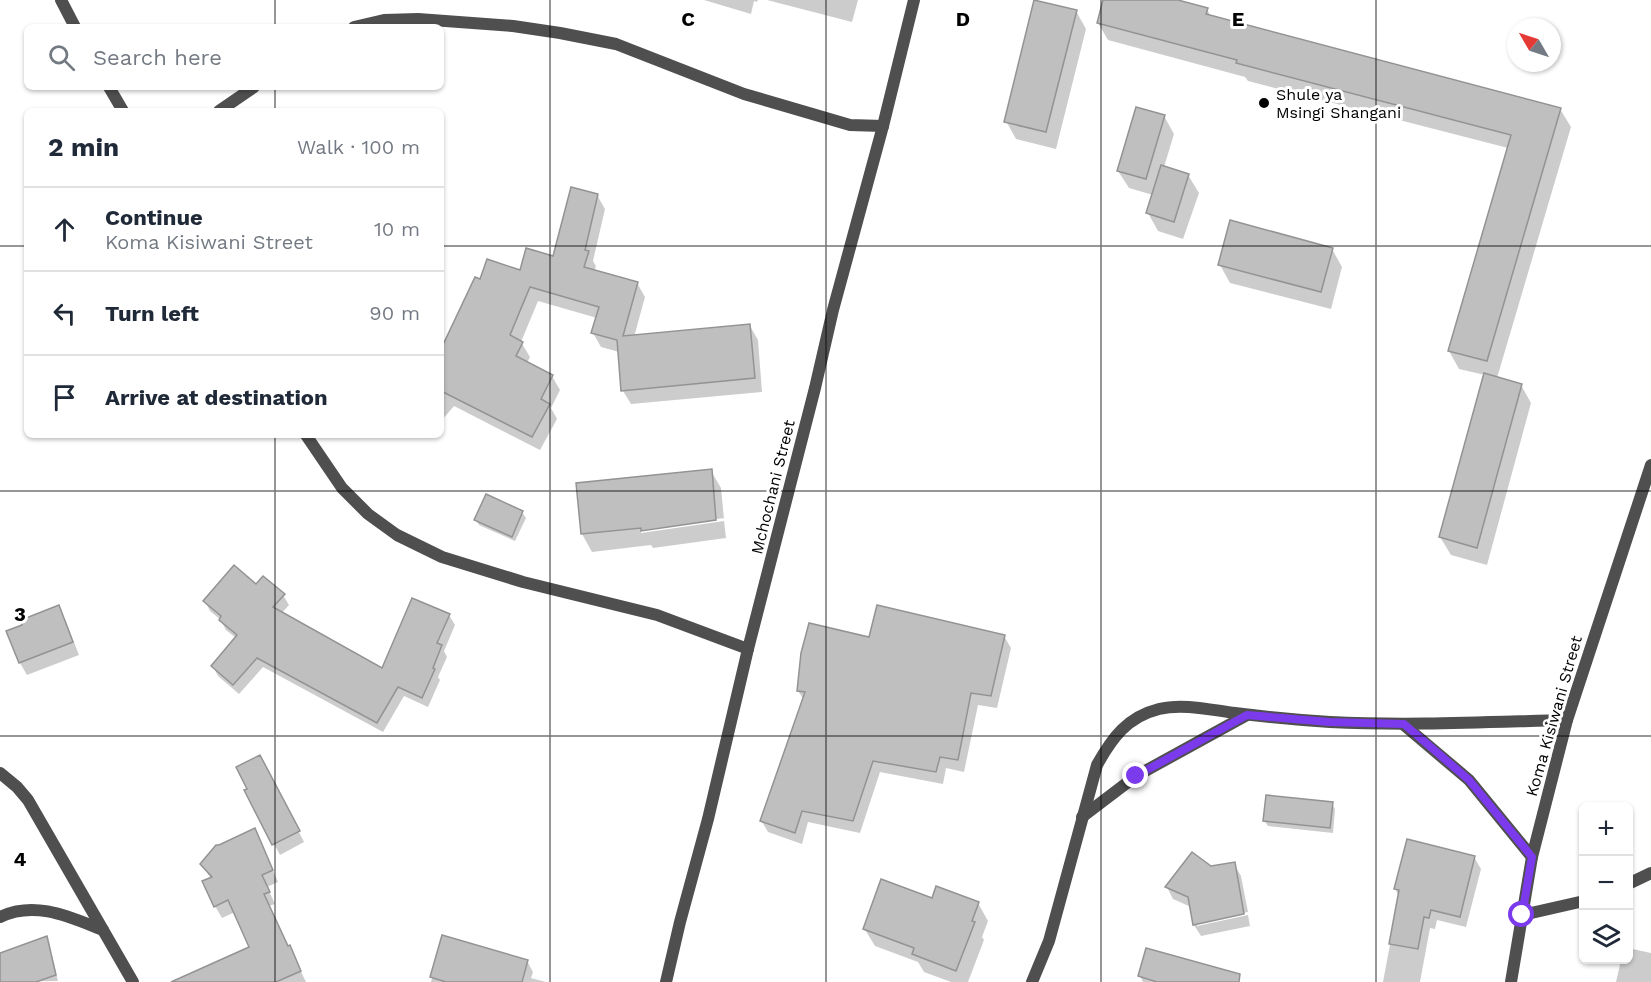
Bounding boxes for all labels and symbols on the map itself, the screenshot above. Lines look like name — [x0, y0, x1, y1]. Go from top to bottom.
text: C — [681, 7, 695, 31]
text: D — [956, 7, 970, 31]
text: E — [1232, 7, 1244, 31]
north arrow — [1507, 18, 1561, 72]
place label: Shule ya Msingi Shangani — [1276, 85, 1401, 122]
marker: Shule ya Msingi Shangani — [1257, 96, 1271, 110]
street label: Mchochani Street — [747, 418, 799, 556]
text: 3 — [14, 602, 26, 626]
street label: Koma Kisiwani Street — [1522, 633, 1586, 799]
route end — [1122, 762, 1148, 788]
text: 4 — [14, 847, 27, 871]
route start — [1508, 901, 1534, 927]

